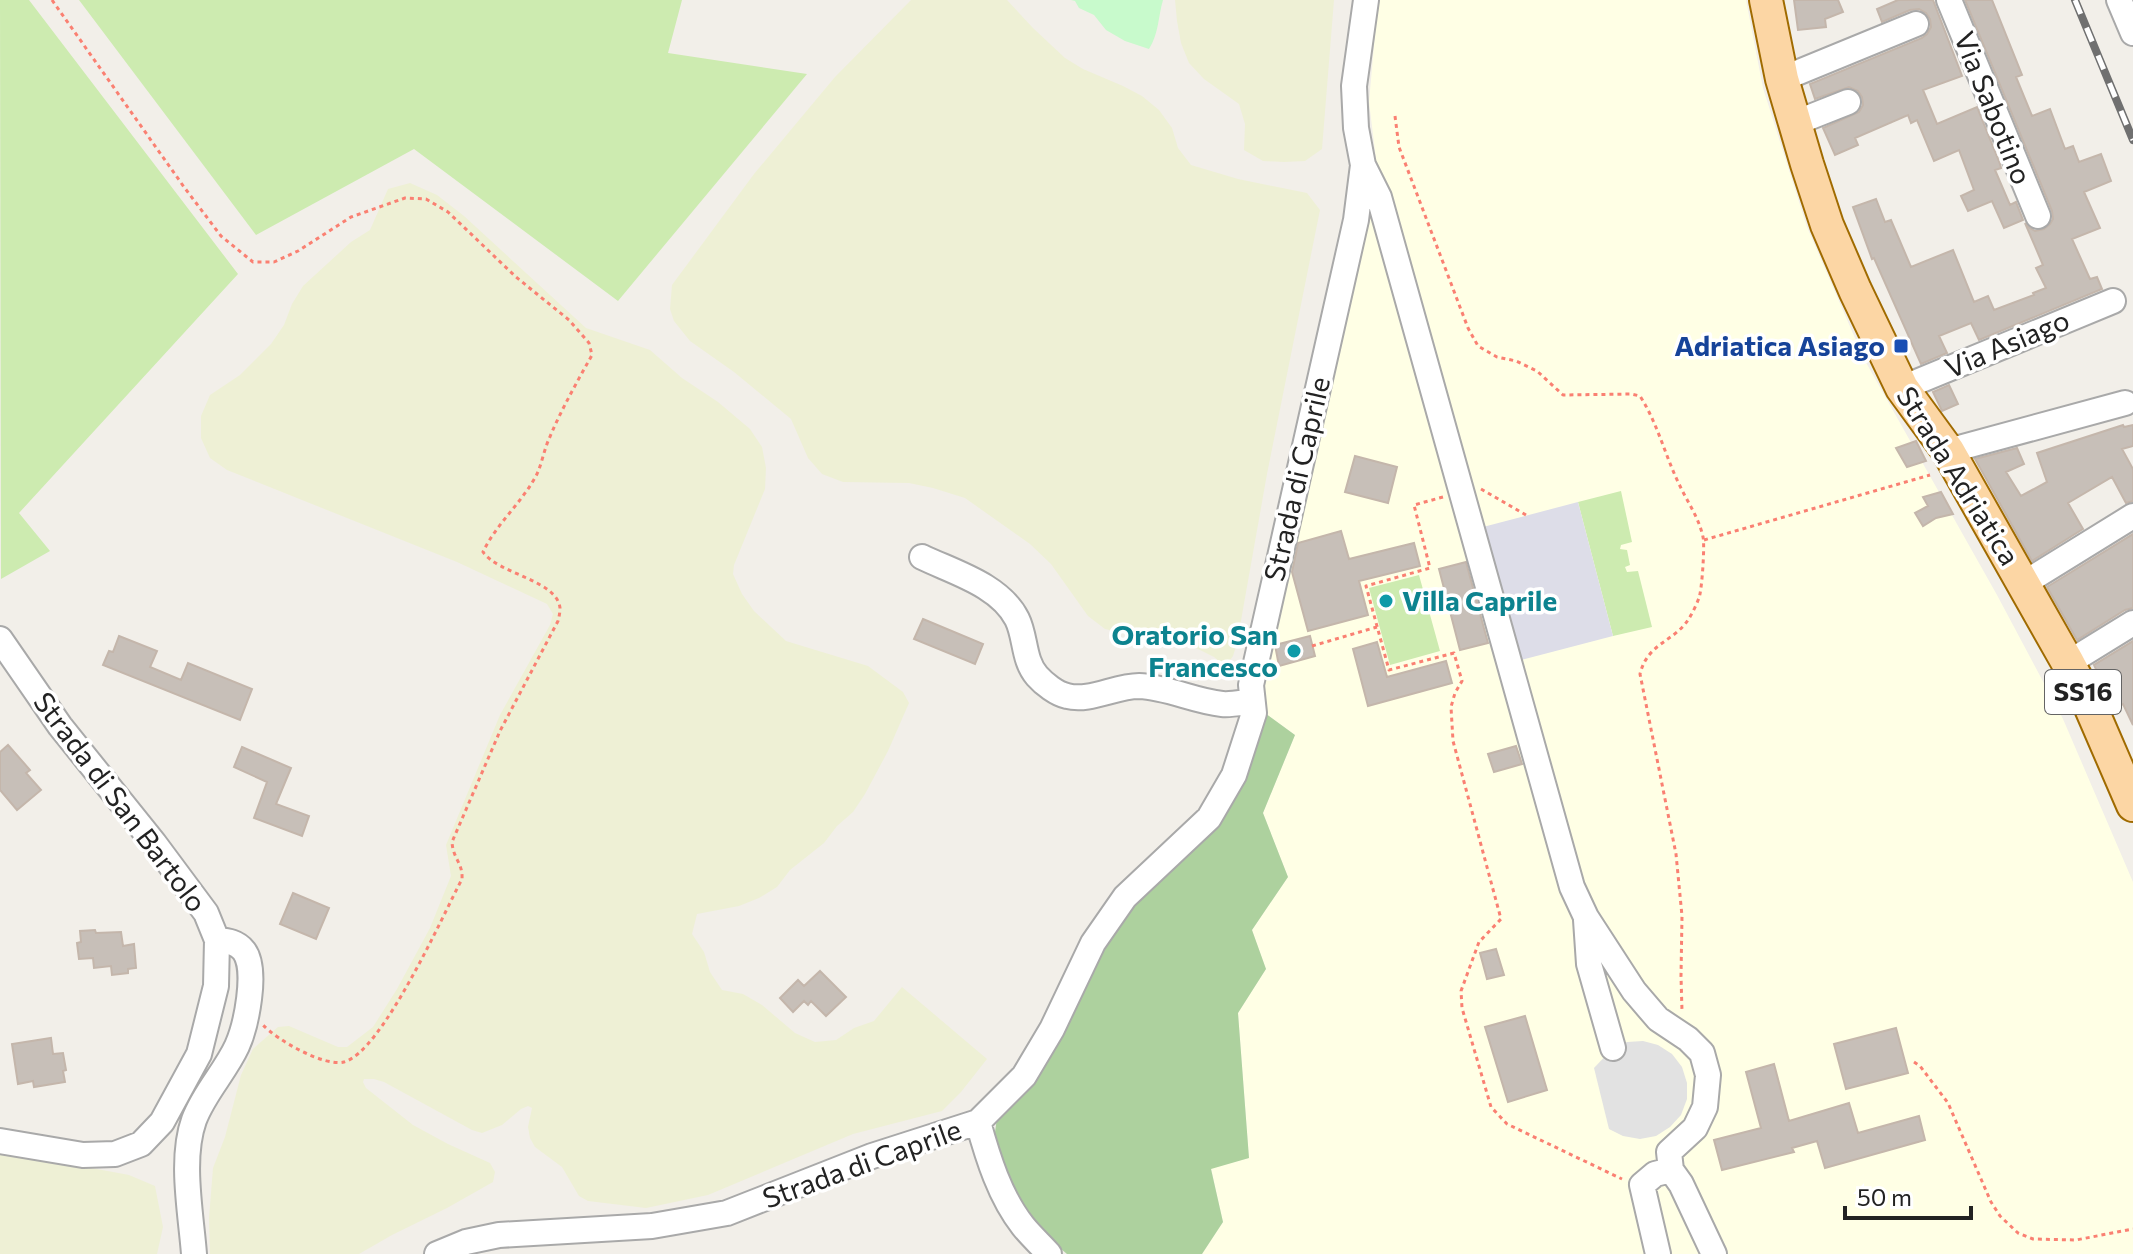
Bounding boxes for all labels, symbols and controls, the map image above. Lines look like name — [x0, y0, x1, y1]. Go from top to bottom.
street label: Via Sabotino — [1948, 26, 2040, 189]
street label: Via Asiago — [1939, 302, 2074, 385]
place label: Adriatica Asiago — [1674, 328, 1885, 362]
marker: Adriatica Asiago — [1892, 337, 1910, 355]
street label: Strada di Caprile — [1256, 373, 1336, 584]
street label: Strada Adriatica — [1890, 380, 2027, 571]
place label: Villa Caprile — [1402, 583, 1557, 617]
marker: Villa Caprile — [1377, 592, 1395, 610]
place label: Oratorio San Francesco — [1112, 617, 1278, 683]
marker: Oratorio San Francesco — [1285, 642, 1303, 660]
road number: SS16 — [2045, 670, 2121, 714]
street label: Strada di San Bartolo — [27, 685, 215, 918]
street label: Strada di Caprile — [758, 1111, 966, 1215]
scale bar — [1845, 1170, 1971, 1220]
text: 50 m — [1857, 1182, 1912, 1211]

